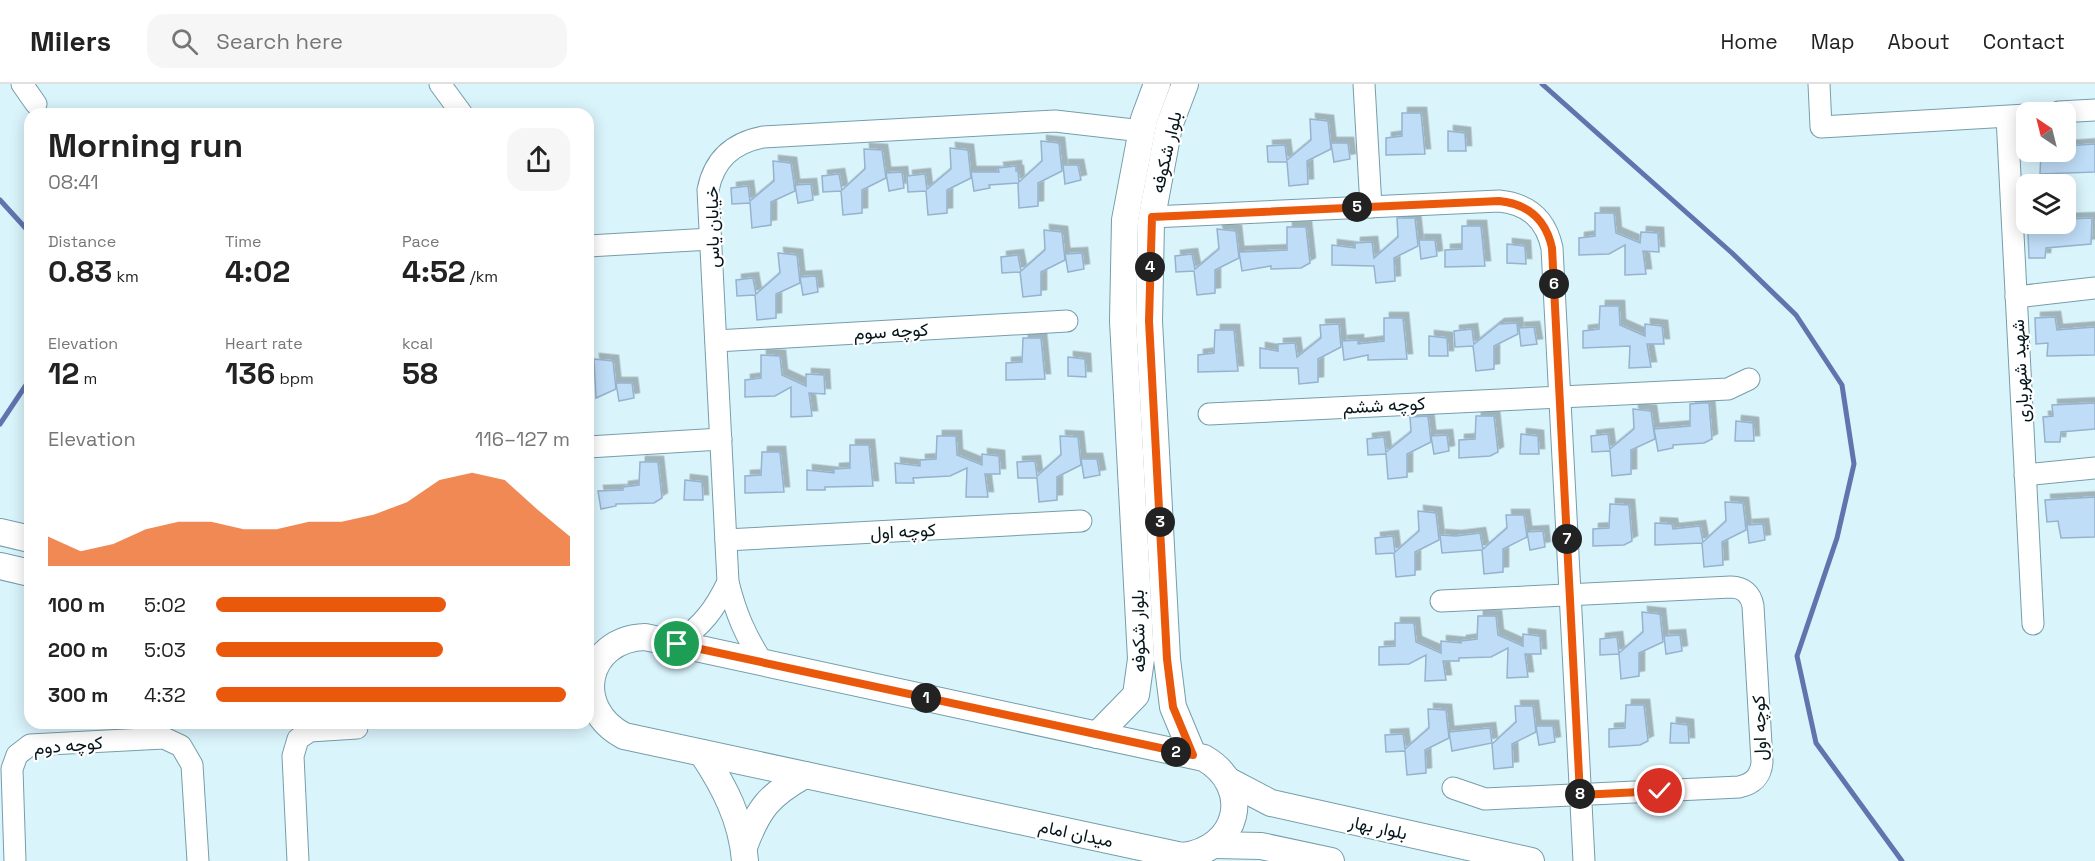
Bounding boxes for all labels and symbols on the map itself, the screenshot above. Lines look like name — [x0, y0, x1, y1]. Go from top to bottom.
north arrow — [2016, 102, 2076, 162]
street label: بلوار شکوفه — [1145, 109, 1187, 195]
street label: خیابان یاس — [700, 186, 724, 268]
pin: 5 — [1342, 192, 1372, 222]
pin: 4 — [1135, 252, 1165, 282]
pin: 6 — [1539, 269, 1569, 299]
street label: کوچه سوم — [853, 318, 929, 345]
street label: شهید شهریاری — [2006, 319, 2034, 423]
street label: کوچه ششم — [1342, 391, 1426, 420]
pin: 3 — [1145, 507, 1175, 537]
street label: کوچه اول — [870, 518, 936, 545]
pin: 7 — [1552, 524, 1582, 554]
street label: بلوار شکوفه — [1126, 589, 1150, 673]
pin — [651, 618, 702, 669]
pin: 1 — [911, 683, 941, 713]
street label: کوچه اول — [1746, 695, 1773, 761]
street label: کوچه دوم — [32, 731, 104, 760]
pin: 2 — [1161, 737, 1191, 767]
pin — [1634, 765, 1685, 816]
pin: 8 — [1565, 779, 1595, 809]
street label: بلوار بهار — [1346, 809, 1409, 844]
street label: میدان امام — [1036, 814, 1115, 853]

